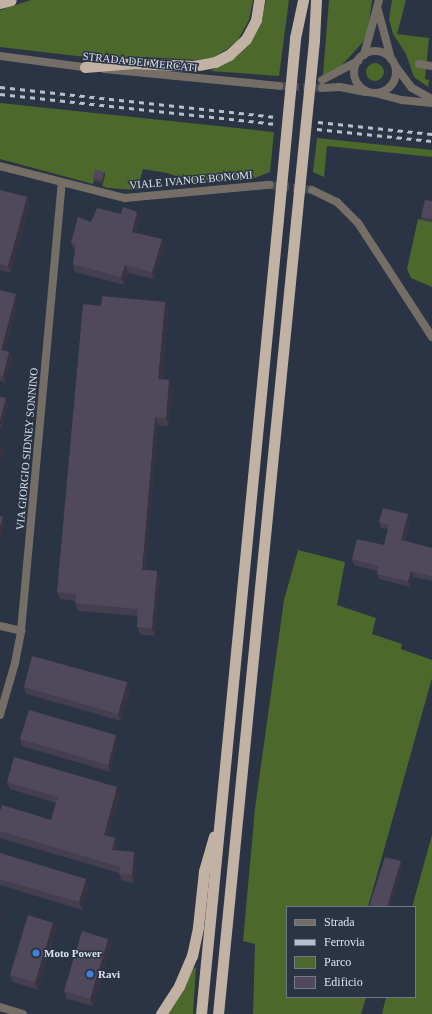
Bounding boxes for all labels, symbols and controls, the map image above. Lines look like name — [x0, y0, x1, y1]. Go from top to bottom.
street label: STRADA DEI MERCATI — [82, 49, 198, 75]
street label: VIALE IVANOE BONOMI — [129, 168, 253, 192]
street label: VIA GIORGIO SIDNEY SONNINO — [13, 367, 41, 531]
legend — [286, 906, 416, 998]
text: Strada — [324, 915, 355, 929]
text: Ferrovia — [324, 935, 365, 949]
place label: Moto Power — [44, 946, 102, 960]
marker: Moto Power — [31, 948, 41, 958]
text: Parco — [324, 955, 351, 969]
place label: Ravi — [98, 967, 120, 981]
marker: Ravi — [85, 969, 95, 979]
text: Edificio — [324, 975, 363, 989]

